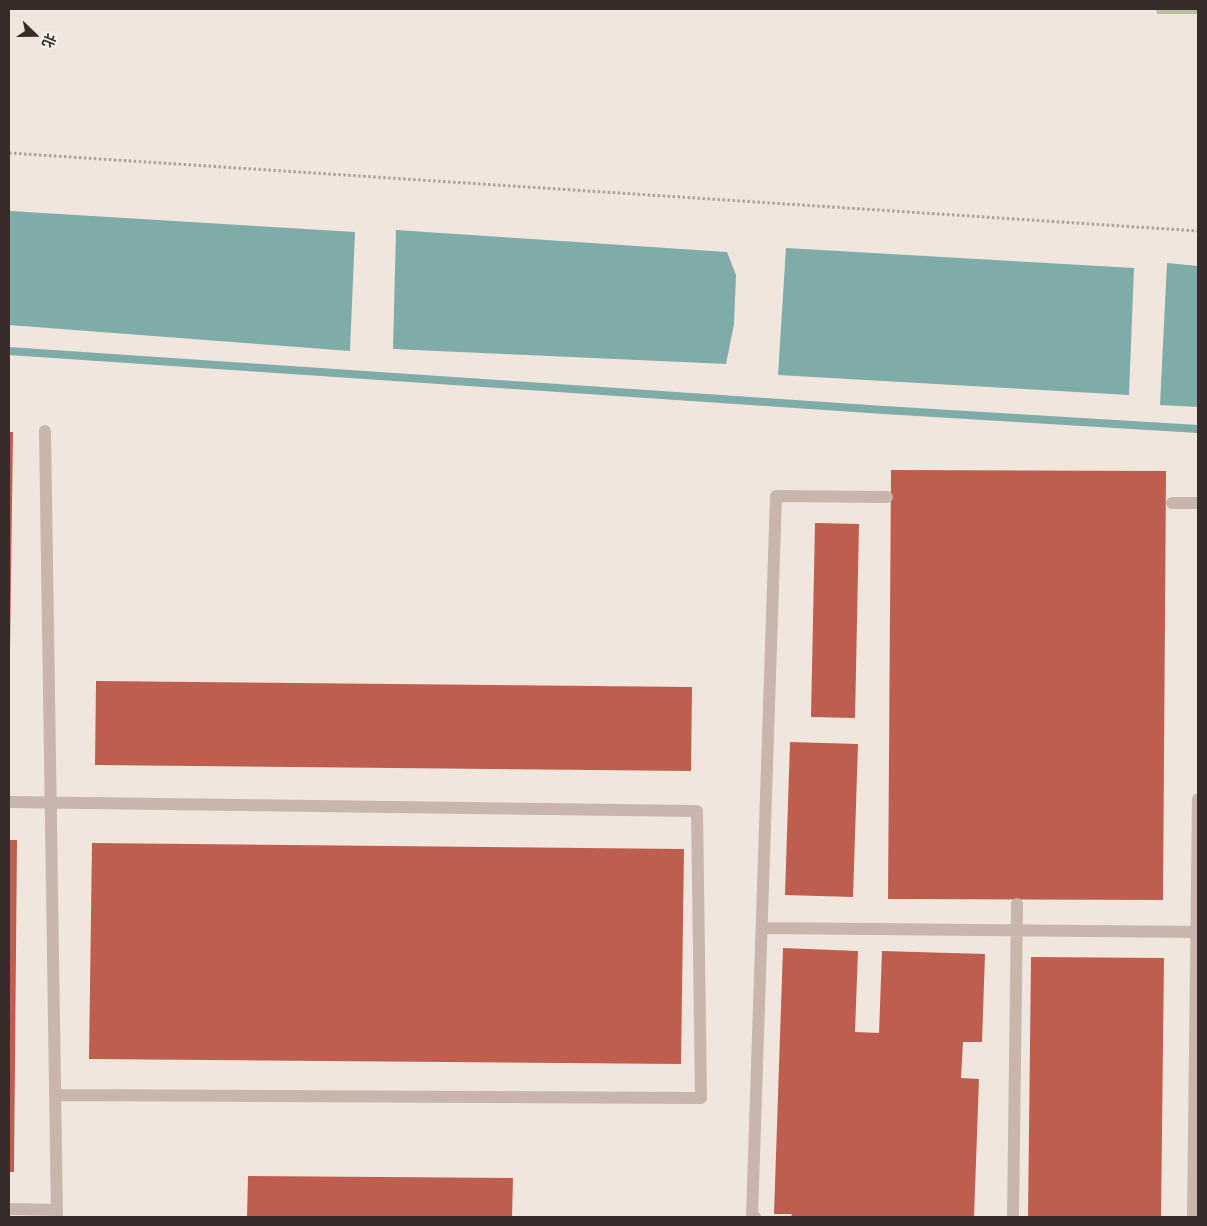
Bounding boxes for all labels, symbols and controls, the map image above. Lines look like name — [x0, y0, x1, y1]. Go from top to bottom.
north arrow — [10, 10, 60, 60]
text: 北 — [39, 31, 60, 50]

